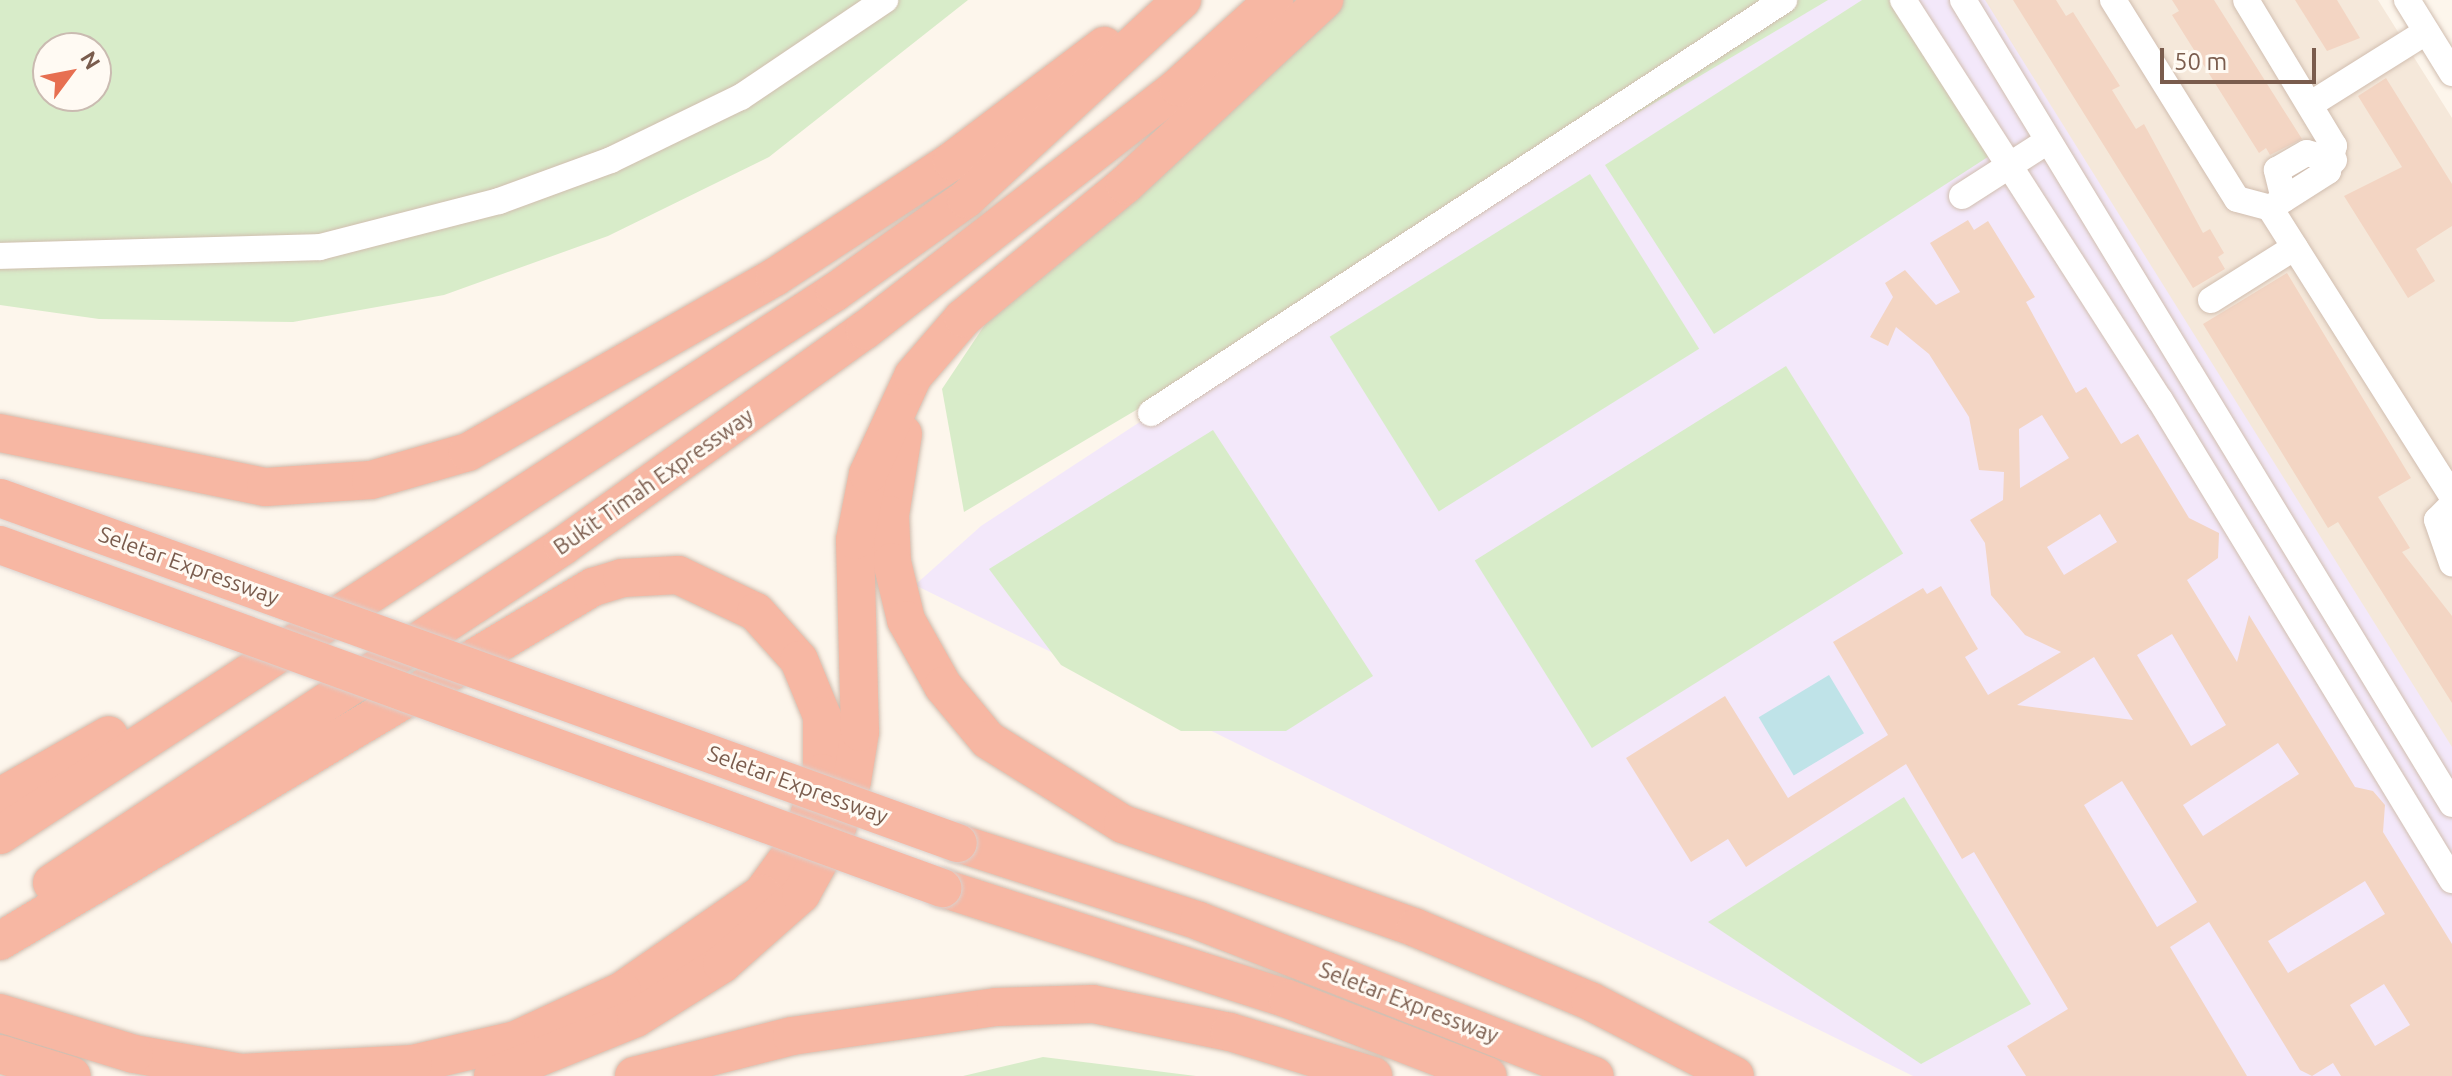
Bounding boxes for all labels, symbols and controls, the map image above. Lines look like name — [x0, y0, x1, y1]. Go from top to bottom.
north arrow — [32, 32, 112, 112]
scale bar — [2164, 32, 2320, 82]
text: N — [76, 46, 106, 74]
text: 50 m — [2174, 48, 2227, 75]
street label: Bukit Timah Expressway — [548, 402, 758, 560]
street label: Seletar Expressway — [95, 520, 283, 610]
street label: Seletar Expressway — [704, 739, 892, 829]
street label: Seletar Expressway — [1316, 956, 1502, 1048]

